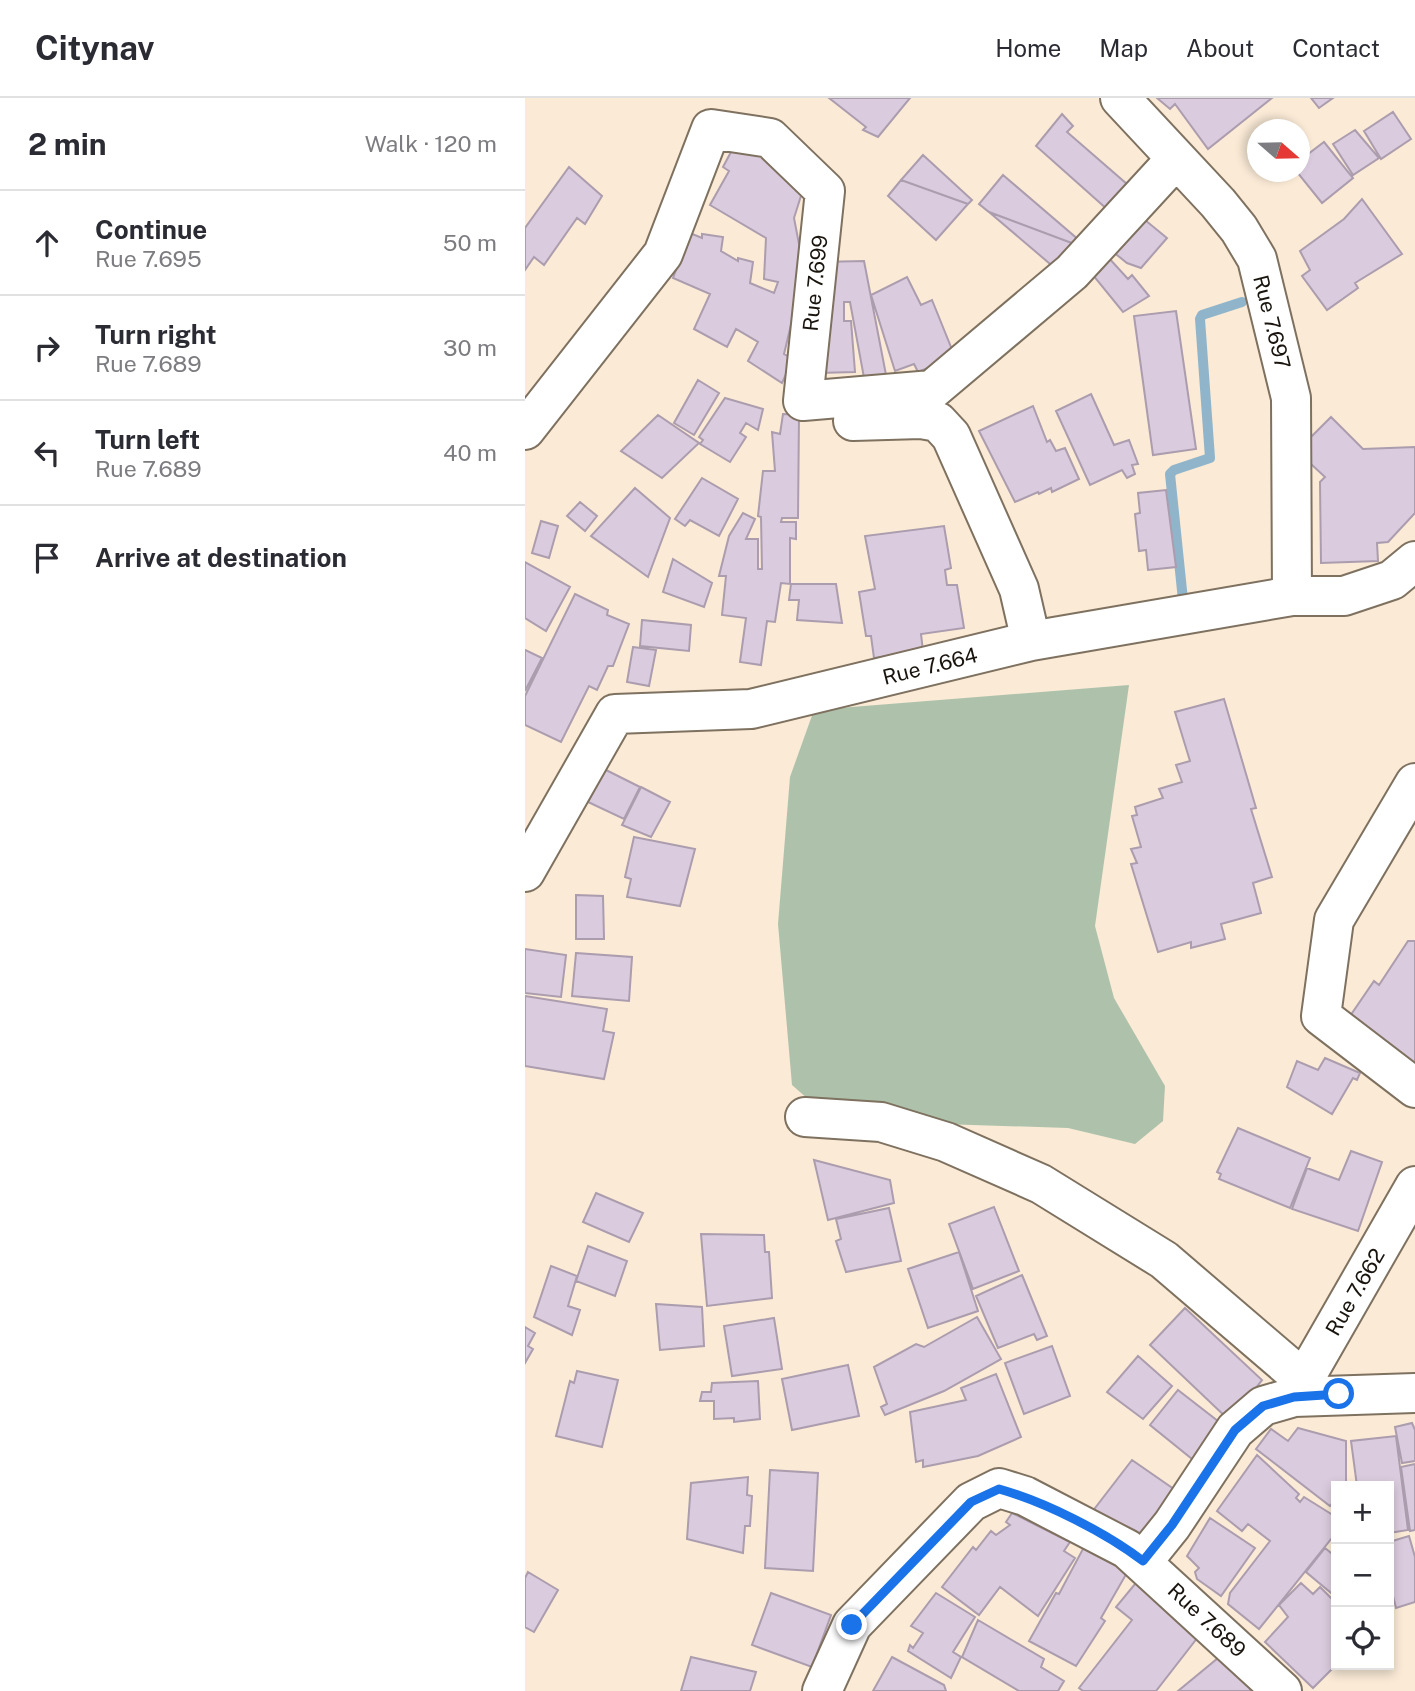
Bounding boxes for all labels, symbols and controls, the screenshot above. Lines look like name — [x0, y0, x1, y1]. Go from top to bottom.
text: Citynav — [35, 29, 155, 67]
text: Home — [995, 34, 1061, 62]
text: Map — [1099, 34, 1148, 62]
text: About — [1186, 34, 1254, 62]
text: Contact — [1292, 34, 1380, 62]
north arrow — [1247, 119, 1310, 182]
text: 2 min — [28, 126, 107, 162]
text: Walk · 120 m — [365, 130, 497, 157]
text: Continue — [95, 214, 207, 245]
icon: ahead — [28, 224, 66, 262]
text: 50 m — [443, 229, 497, 256]
street label: Rue 7.699 — [798, 233, 832, 333]
text: Rue 7.695 — [95, 245, 202, 272]
street label: Rue 7.697 — [1248, 272, 1296, 372]
text: Turn right — [95, 319, 217, 350]
icon: right — [28, 329, 66, 367]
text: 30 m — [443, 334, 497, 361]
text: Rue 7.689 — [95, 350, 202, 377]
text: Turn left — [95, 424, 200, 455]
icon: left — [28, 434, 66, 472]
text: 40 m — [443, 439, 497, 466]
text: Rue 7.689 — [95, 455, 202, 482]
icon: arrive — [28, 539, 66, 577]
text: Arrive at destination — [95, 542, 347, 573]
street label: Rue 7.664 — [880, 642, 980, 690]
street label: Rue 7.662 — [1320, 1244, 1390, 1340]
route start — [1323, 1378, 1354, 1409]
map controls — [1331, 1481, 1394, 1670]
button: + — [1331, 1481, 1394, 1544]
button: − — [1331, 1544, 1394, 1607]
street label: Rue 7.689 — [1163, 1578, 1251, 1662]
button: locate — [1331, 1607, 1394, 1670]
route end — [836, 1609, 867, 1640]

